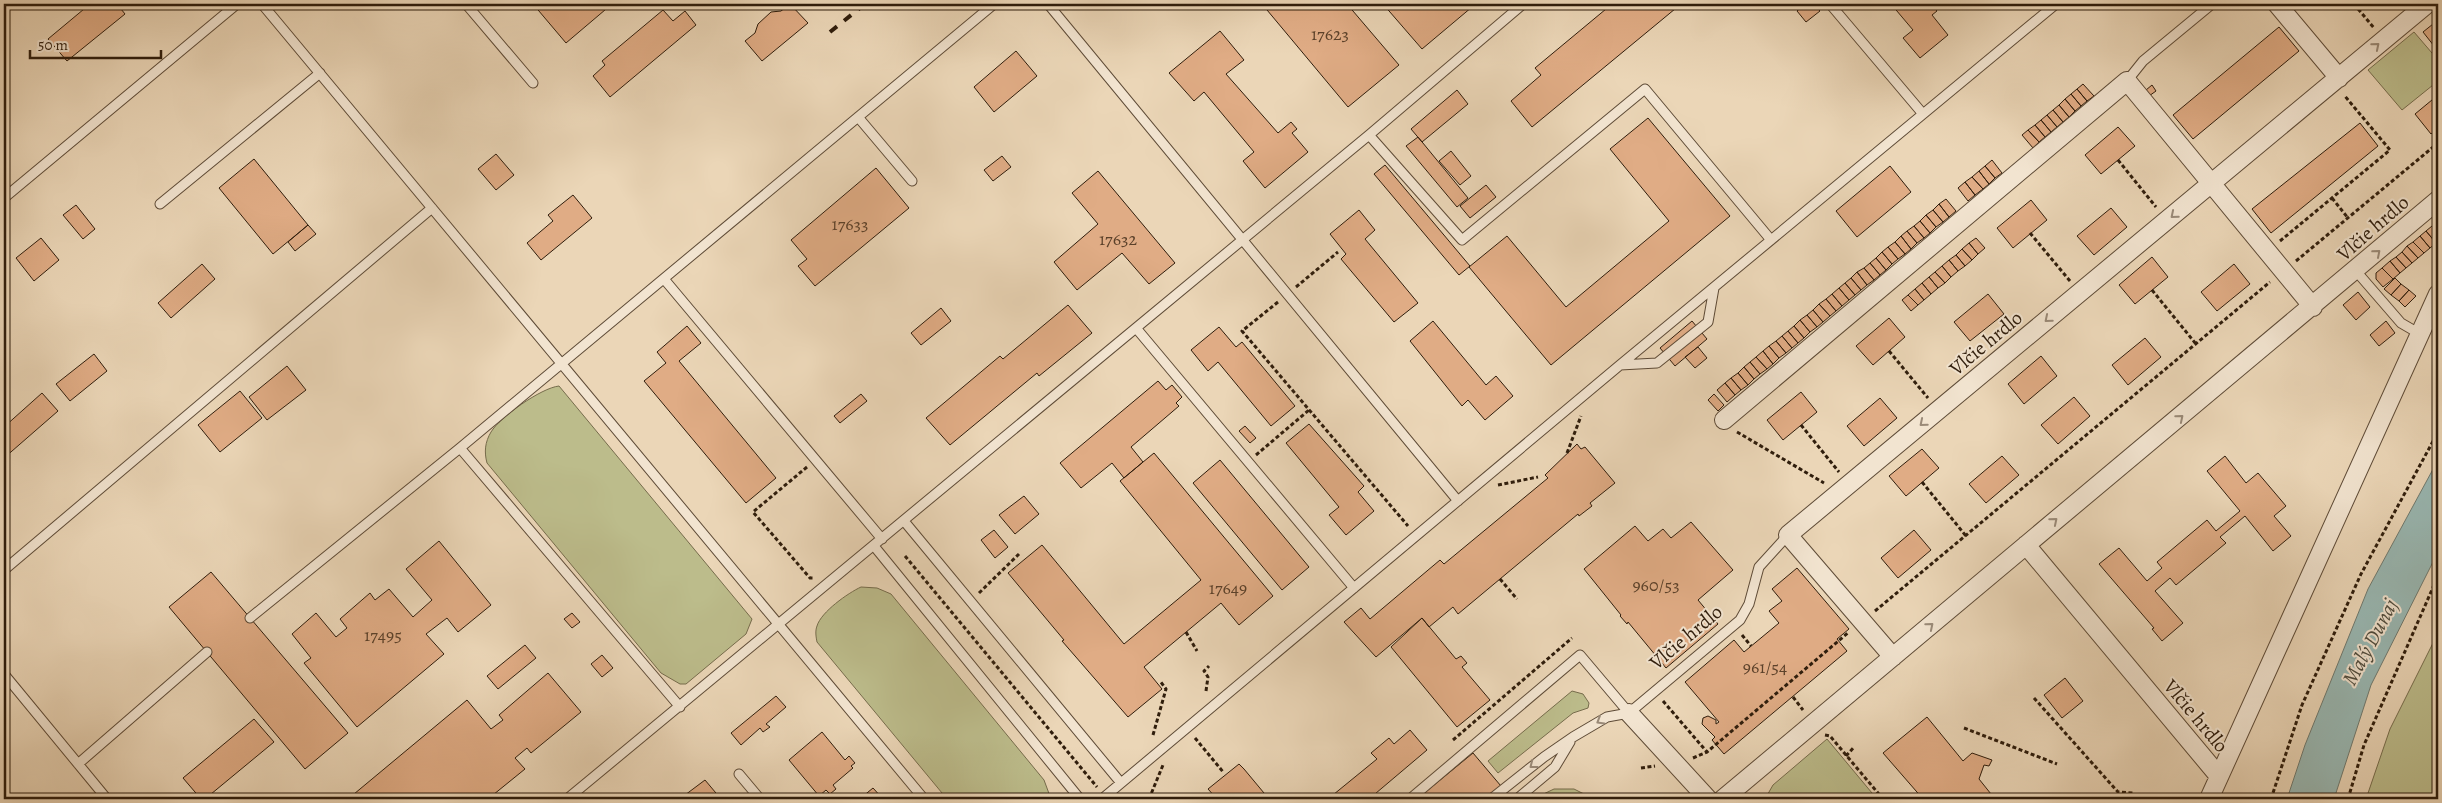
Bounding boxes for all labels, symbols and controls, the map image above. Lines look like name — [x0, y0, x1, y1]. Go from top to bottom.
house number: 17623 — [1311, 22, 1349, 46]
scale bar — [30, 28, 161, 60]
text: 50 m — [38, 35, 68, 55]
one-way arrow — [2370, 44, 2379, 52]
street label: Vlčie hrdlo — [2330, 189, 2415, 268]
one-way arrow — [2170, 210, 2179, 219]
house number: 17633 — [831, 212, 869, 236]
house number: 17632 — [1099, 227, 1137, 251]
one-way arrow — [2371, 250, 2380, 259]
street label: Vlčie hrdlo — [1943, 304, 2028, 382]
one-way arrow — [2045, 313, 2054, 322]
one-way arrow — [2174, 414, 2183, 423]
one-way arrow — [1920, 417, 1929, 426]
one-way arrow — [2049, 518, 2058, 527]
house number: 960/53 — [1632, 573, 1680, 597]
house number: 17649 — [1209, 576, 1247, 600]
water label: Malý Dunaj — [2336, 593, 2405, 690]
street label: Vlčie hrdlo — [1643, 598, 1728, 676]
house number: 17495 — [364, 623, 402, 647]
one-way arrow — [1924, 623, 1933, 631]
house number: 961/54 — [1743, 655, 1787, 679]
street label: Vlčie hrdlo — [2157, 673, 2235, 758]
one-way arrow — [1596, 715, 1605, 725]
one-way arrow — [1530, 760, 1539, 768]

